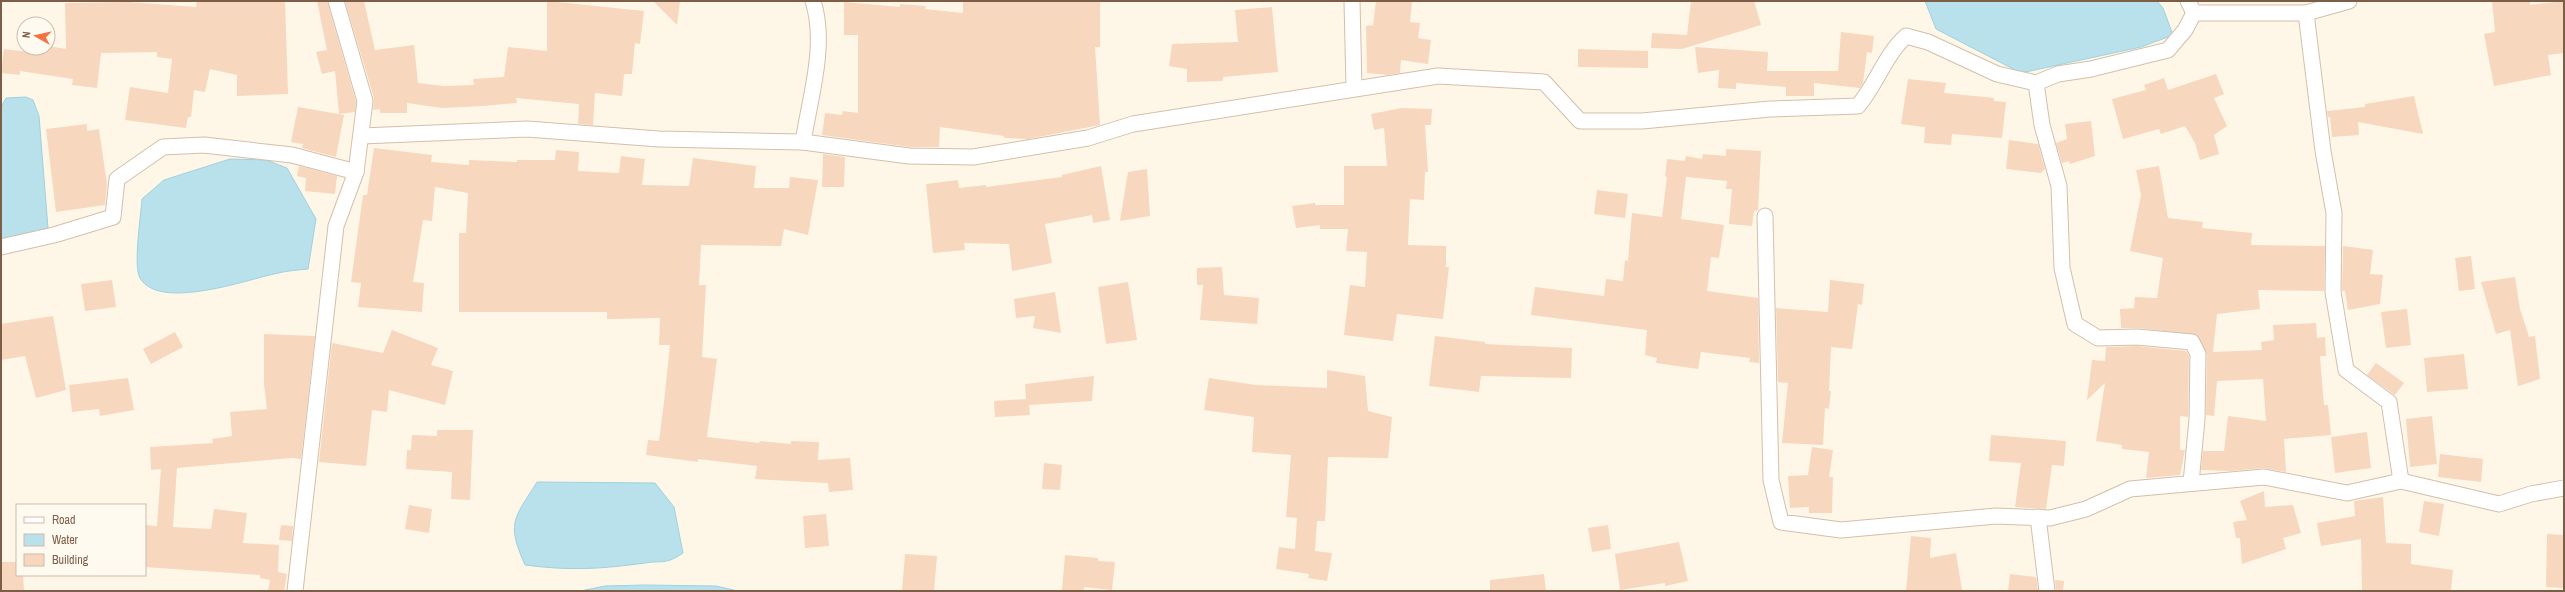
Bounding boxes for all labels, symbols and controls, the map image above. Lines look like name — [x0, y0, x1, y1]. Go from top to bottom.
north arrow — [16, 16, 56, 56]
text: N — [19, 30, 33, 39]
legend — [16, 504, 146, 576]
text: Road — [52, 512, 76, 528]
text: Water — [52, 532, 79, 548]
text: Building — [52, 552, 89, 568]

